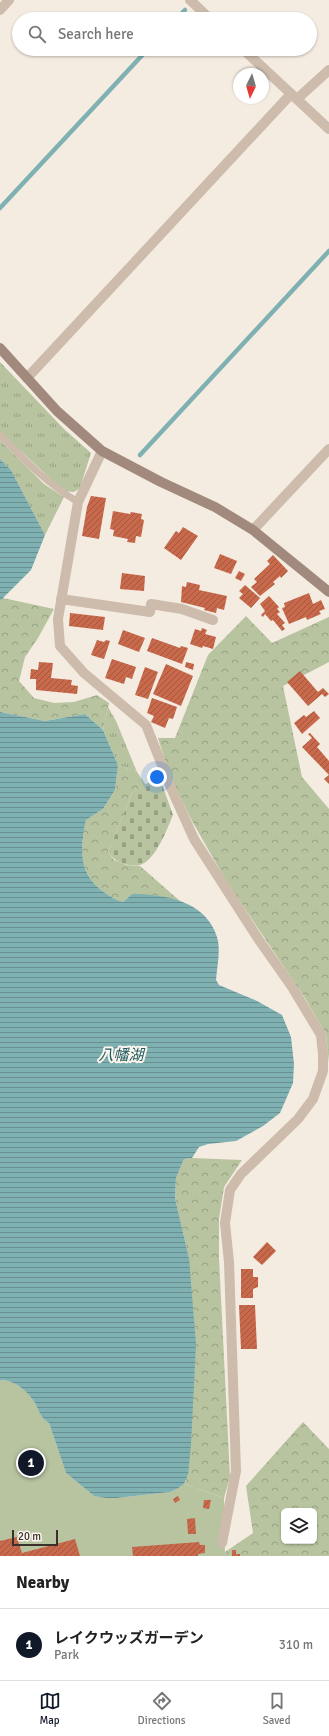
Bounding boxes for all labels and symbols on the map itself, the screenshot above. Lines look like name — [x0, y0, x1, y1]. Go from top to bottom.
north arrow — [233, 68, 269, 104]
your location — [147, 767, 167, 787]
water label: 八幡湖 — [98, 1046, 145, 1064]
pin: 1 — [18, 1448, 44, 1478]
scale bar — [12, 1528, 58, 1547]

